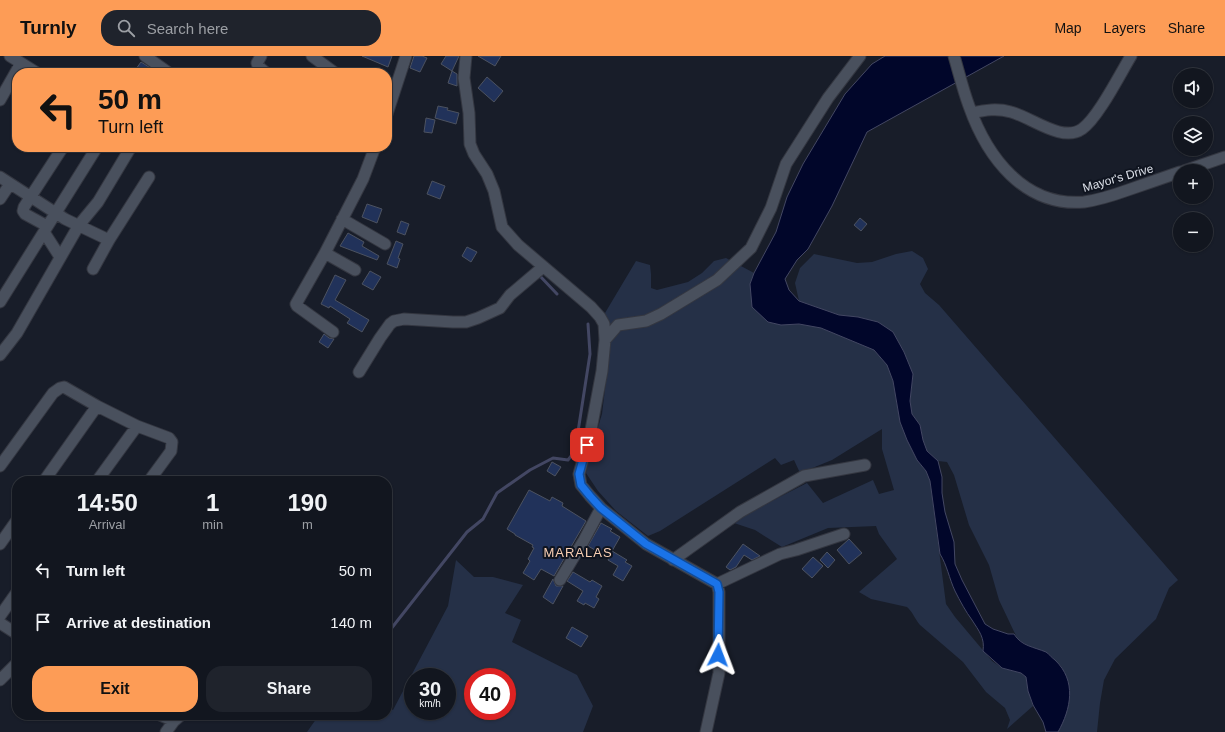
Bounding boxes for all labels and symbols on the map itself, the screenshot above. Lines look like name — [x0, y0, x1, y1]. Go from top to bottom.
street label: Mayor's Drive — [1081, 161, 1155, 195]
pin — [570, 428, 604, 462]
district label: MARALAS — [543, 545, 613, 560]
position arrow — [697, 634, 739, 676]
speed limit sign: 40 — [464, 668, 516, 720]

